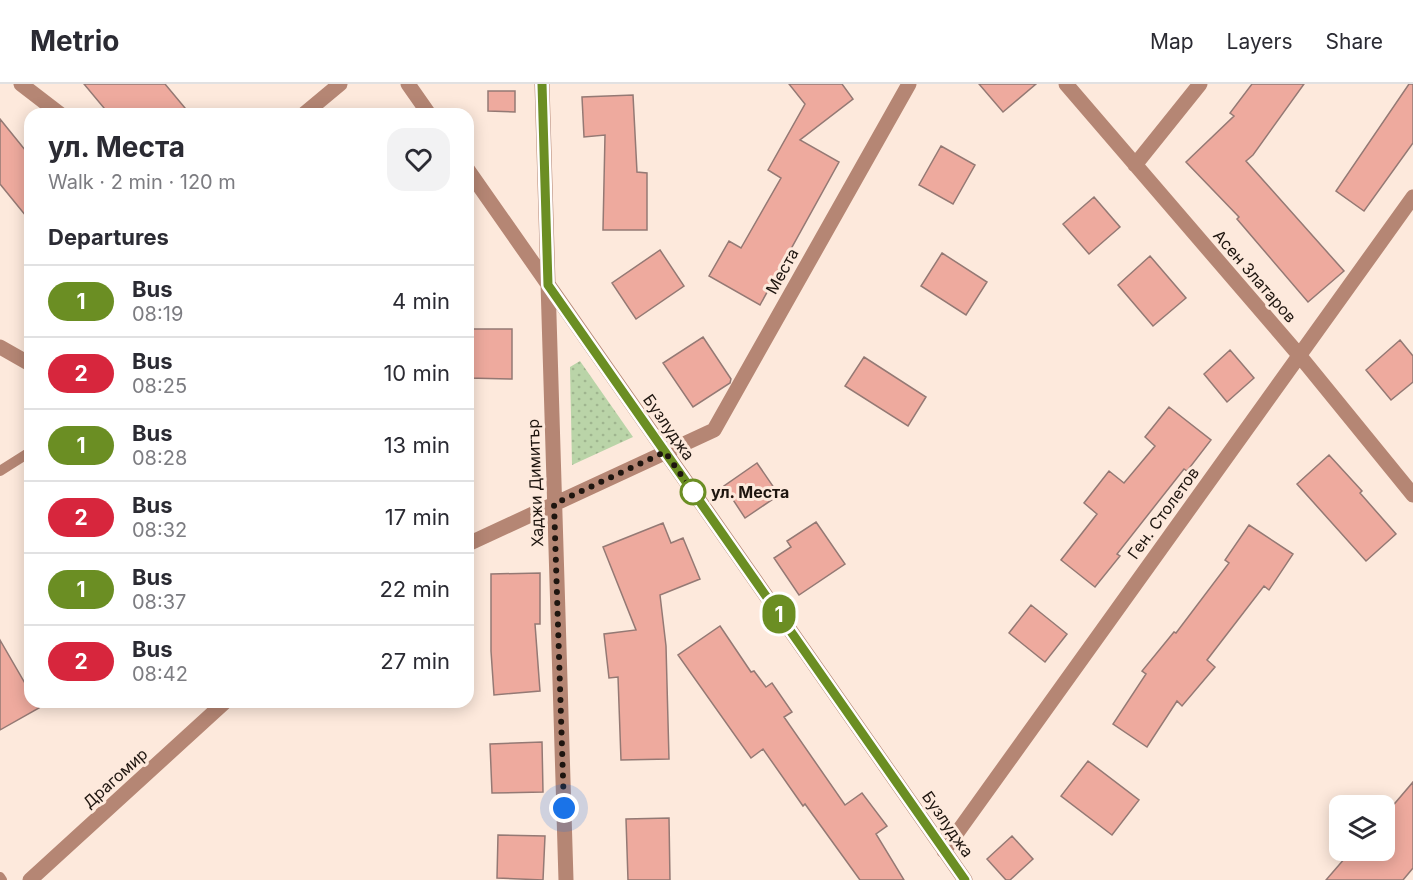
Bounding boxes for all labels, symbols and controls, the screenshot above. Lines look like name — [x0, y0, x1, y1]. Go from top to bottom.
text: Metrio — [30, 24, 119, 58]
text: Map — [1150, 29, 1194, 54]
text: Layers — [1227, 29, 1293, 54]
text: Share — [1326, 29, 1383, 54]
button: heart — [387, 128, 450, 191]
text: ул. Места — [48, 130, 185, 164]
text: Walk · 2 min · 120 m — [48, 170, 236, 194]
text: Departures — [48, 224, 169, 250]
street label: Асен Златаров — [1209, 226, 1301, 326]
street label: Места — [761, 245, 803, 297]
text: Bus — [132, 276, 173, 302]
text: 4 min — [392, 288, 450, 314]
text: 1 — [76, 289, 86, 314]
text: 08:19 — [132, 302, 183, 326]
text: Bus — [132, 348, 173, 374]
text: 10 min — [383, 360, 450, 386]
text: 2 — [74, 361, 88, 386]
text: 08:25 — [132, 374, 187, 398]
street label: Бузлуджа — [639, 390, 699, 464]
street label: Хаджи Димитър — [523, 419, 547, 547]
text: Bus — [132, 420, 173, 446]
text: 13 min — [384, 432, 450, 458]
text: 1 — [76, 433, 86, 458]
text: 08:28 — [132, 446, 187, 470]
street label: Ген. Столетов — [1123, 463, 1203, 563]
marker: ул. Места — [680, 479, 706, 505]
place label: ул. Места — [711, 482, 789, 502]
text: Bus — [132, 492, 173, 518]
text: 17 min — [385, 504, 450, 530]
text: 2 — [74, 505, 88, 530]
text: 08:32 — [132, 518, 187, 542]
text: Bus — [132, 564, 173, 590]
text: 22 min — [379, 576, 450, 602]
text: 1 — [76, 577, 86, 602]
text: 08:37 — [132, 590, 186, 614]
line badge: 1 — [760, 594, 798, 634]
text: 1 — [774, 602, 784, 627]
text: Bus — [132, 636, 173, 662]
text: 27 min — [380, 648, 450, 674]
text: 2 — [74, 649, 88, 674]
text: 08:42 — [132, 662, 188, 686]
street label: Драгомир — [79, 744, 151, 812]
street label: Бузлуджа — [918, 787, 978, 861]
your location — [549, 793, 579, 823]
map controls — [1329, 795, 1395, 861]
button: layers — [1329, 795, 1395, 861]

